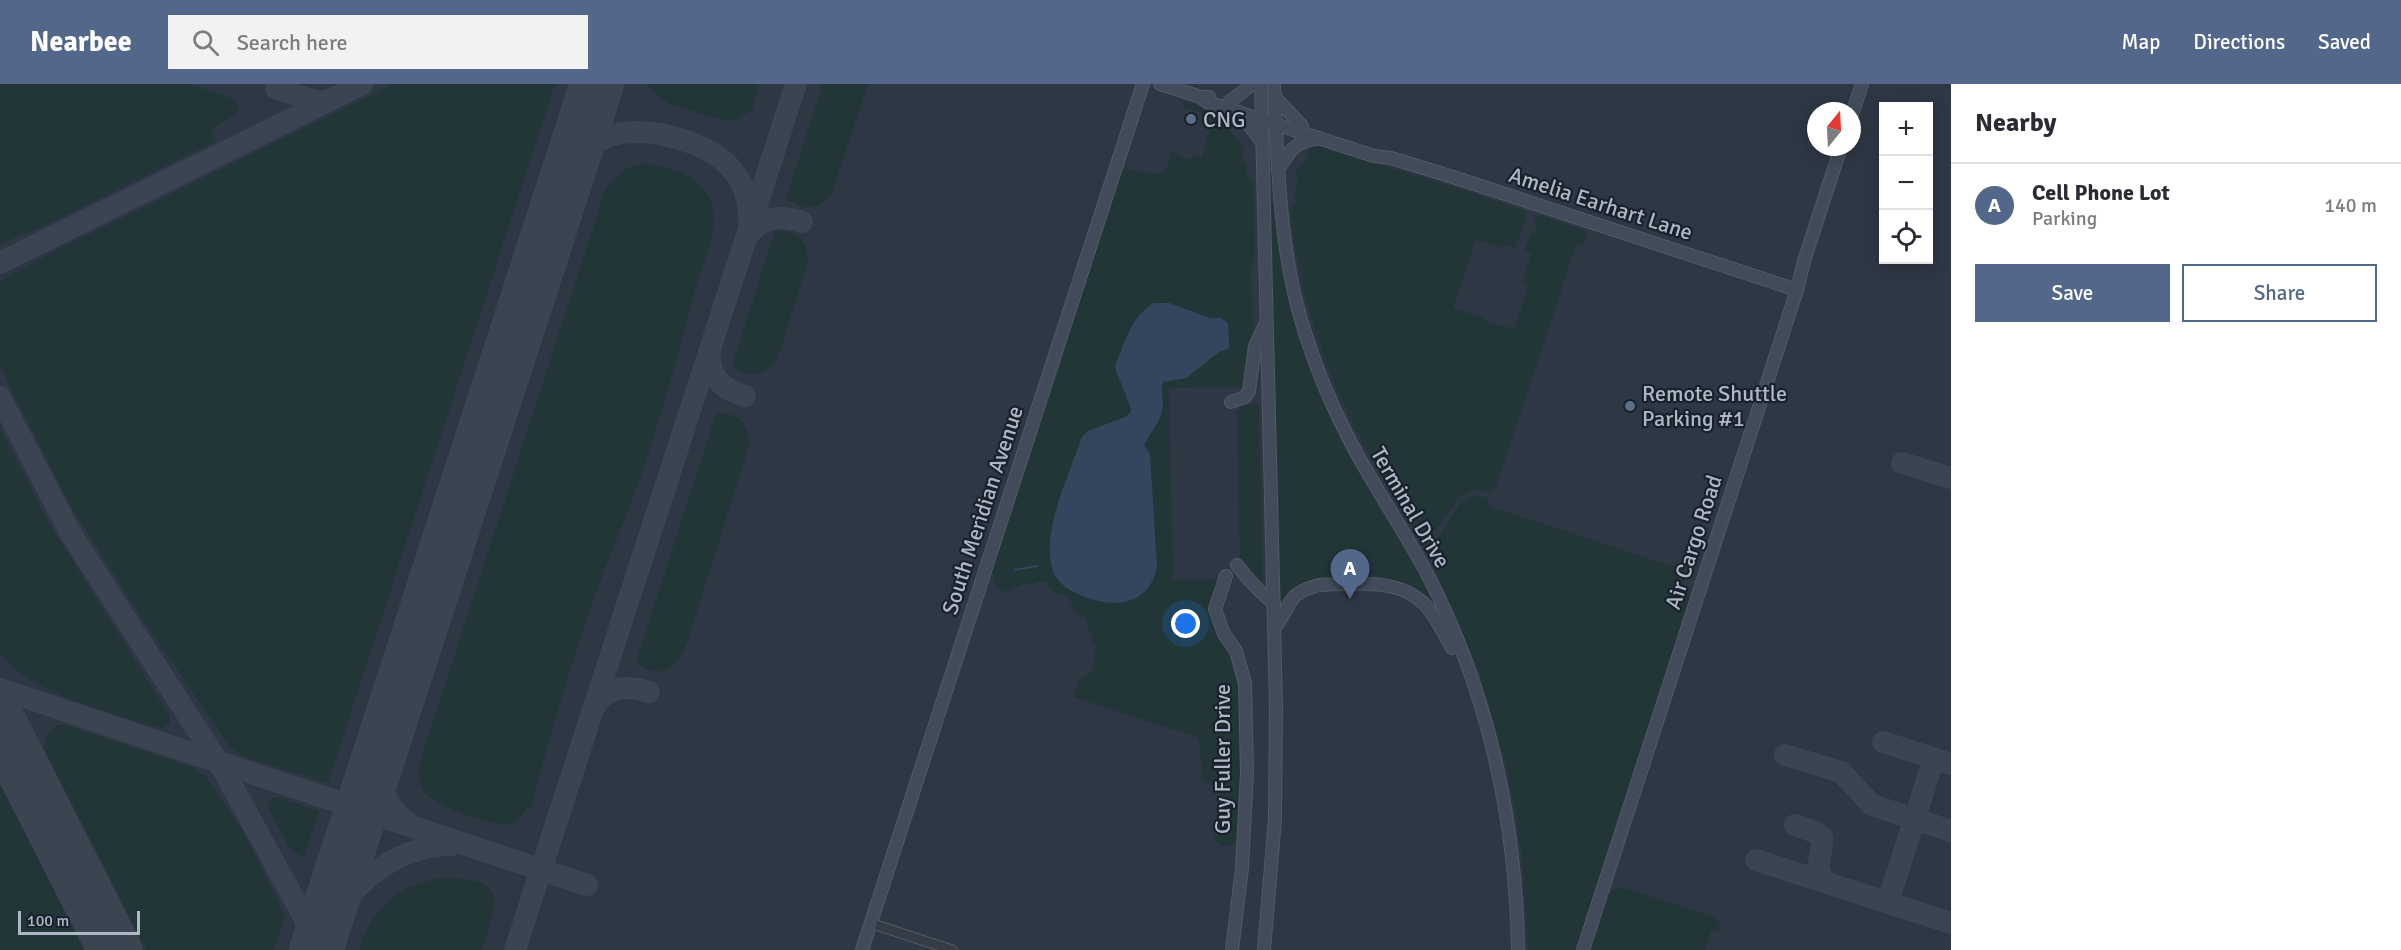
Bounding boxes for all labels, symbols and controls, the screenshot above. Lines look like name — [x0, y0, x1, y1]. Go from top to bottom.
search box — [168, 15, 588, 69]
text: Nearbee — [30, 25, 132, 59]
icon: search — [189, 26, 222, 59]
text: Search here — [237, 29, 348, 56]
text: Map — [2122, 29, 2160, 55]
text: Directions — [2193, 29, 2285, 55]
text: Saved — [2318, 29, 2371, 55]
north arrow — [1807, 102, 1861, 156]
map controls — [1879, 102, 1933, 264]
button: + — [1879, 102, 1933, 156]
place label: CNG — [1203, 106, 1245, 133]
text: Nearby — [1975, 107, 2056, 139]
marker: CNG — [1184, 112, 1198, 126]
button: − — [1879, 156, 1933, 210]
street label: Amelia Earhart Lane — [1506, 161, 1696, 246]
text: Cell Phone Lot — [2032, 179, 2170, 206]
text: A — [1988, 193, 2001, 218]
text: 140 m — [2324, 193, 2377, 218]
text: Parking — [2032, 206, 2097, 231]
button: locate — [1879, 210, 1933, 264]
button: Save — [1975, 264, 2170, 322]
button: Share — [2182, 264, 2377, 322]
place label: Remote Shuttle Parking #1 — [1642, 380, 1787, 432]
marker: Remote Shuttle Parking #1 — [1623, 399, 1637, 413]
street label: South Meridian Avenue — [936, 402, 1029, 618]
street label: Terminal Drive — [1365, 442, 1456, 573]
street label: Air Cargo Road — [1659, 472, 1728, 613]
pin: A — [1330, 550, 1370, 599]
your location — [1171, 609, 1200, 638]
street label: Guy Fuller Drive — [1209, 684, 1236, 834]
scale bar — [18, 908, 140, 936]
text: 100 m — [27, 911, 69, 931]

